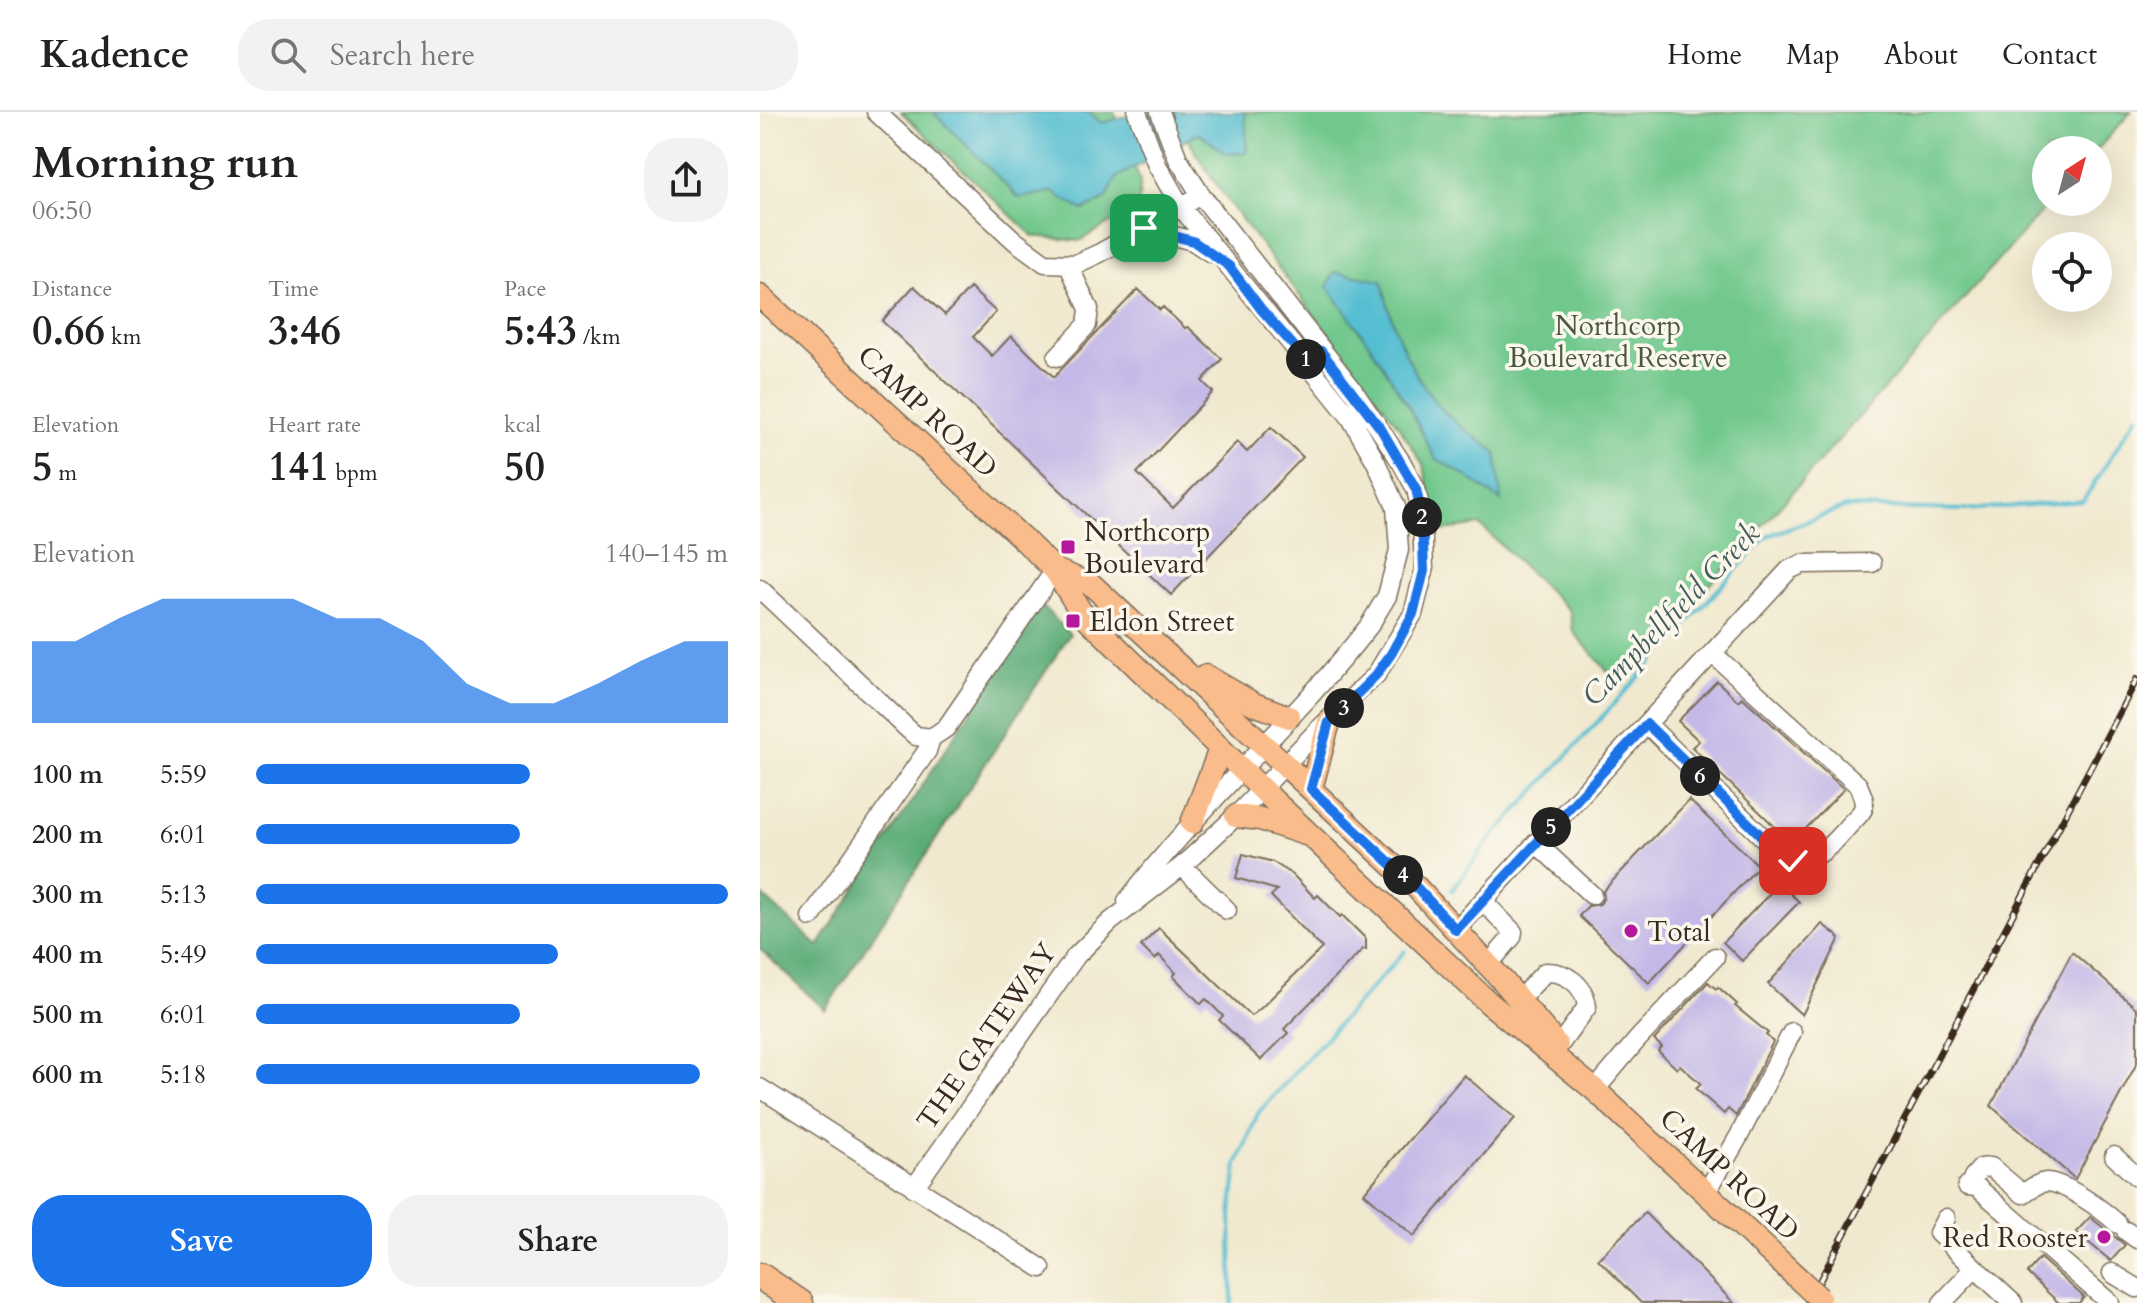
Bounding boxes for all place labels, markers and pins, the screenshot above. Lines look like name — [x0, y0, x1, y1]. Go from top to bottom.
pin — [1110, 194, 1178, 262]
pin: 1 — [1286, 339, 1326, 379]
pin: 2 — [1402, 497, 1442, 537]
place label: Northcorp Boulevard — [1084, 513, 1210, 583]
marker: Northcorp Boulevard — [1059, 538, 1077, 556]
place label: Eldon Street — [1089, 603, 1234, 641]
marker: Eldon Street — [1064, 612, 1082, 630]
pin: 3 — [1324, 688, 1364, 728]
pin: 6 — [1680, 756, 1720, 796]
pin: 5 — [1531, 807, 1571, 847]
pin — [1759, 827, 1827, 895]
pin: 4 — [1383, 855, 1423, 895]
place label: Total — [1647, 913, 1711, 951]
marker: Total — [1622, 922, 1640, 940]
place label: Red Rooster — [1943, 1219, 2089, 1257]
marker: Red Rooster — [2095, 1228, 2113, 1246]

